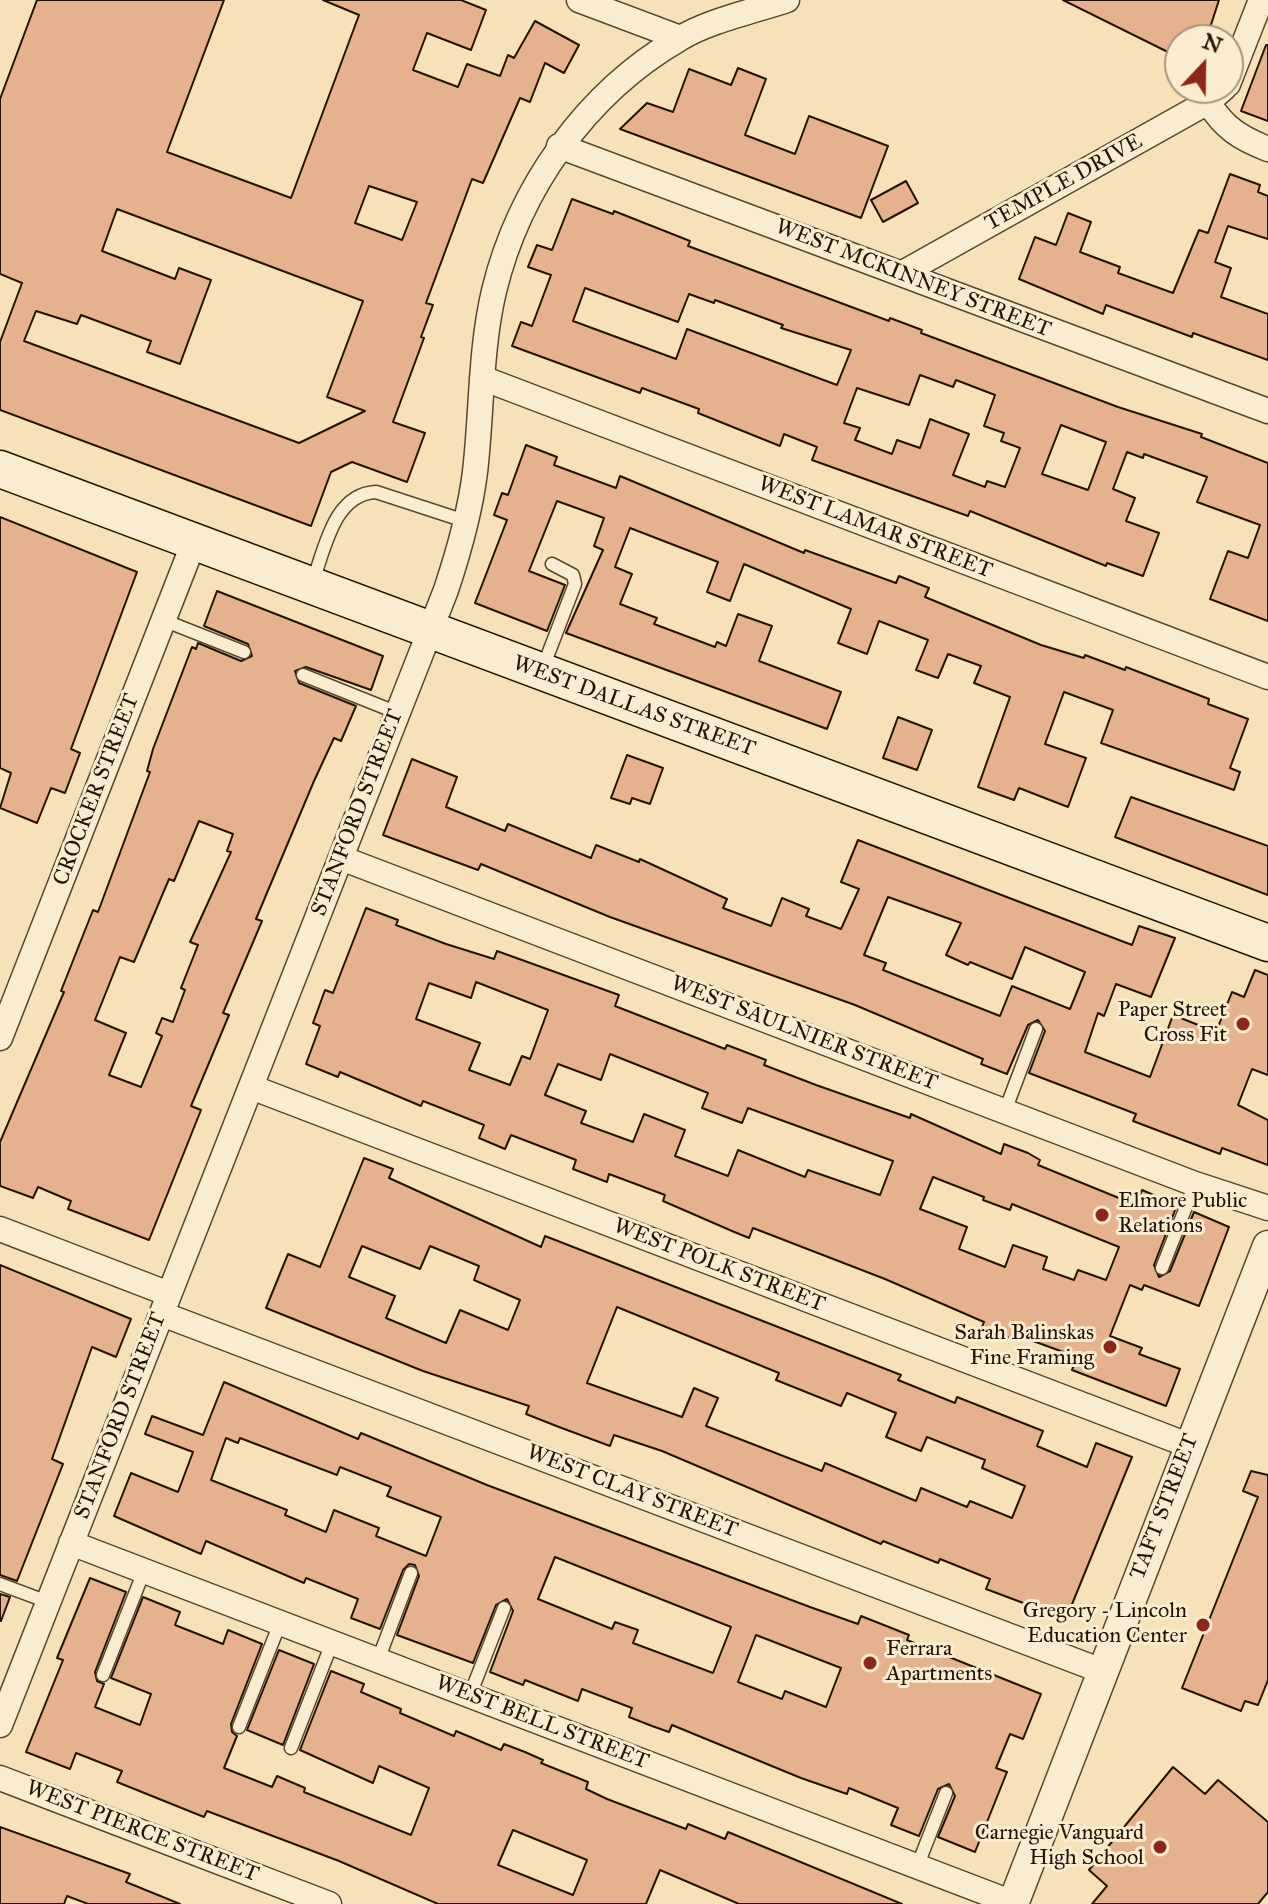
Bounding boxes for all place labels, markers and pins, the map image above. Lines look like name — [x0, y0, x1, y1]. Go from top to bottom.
place label: Paper Street Cross Fit — [1118, 998, 1227, 1050]
marker: Paper Street Cross Fit — [1234, 1015, 1252, 1033]
place label: Elmore Public Relations — [1118, 1189, 1247, 1240]
marker: Elmore Public Relations — [1093, 1206, 1111, 1224]
place label: Sarah Balinskas Fine Framing — [954, 1321, 1094, 1372]
marker: Sarah Balinskas Fine Framing — [1101, 1338, 1119, 1356]
place label: Gregory - Lincoln Education Center — [1023, 1599, 1187, 1650]
marker: Gregory - Lincoln Education Center — [1194, 1616, 1212, 1634]
place label: Ferrara Apartments — [886, 1637, 992, 1688]
marker: Ferrara Apartments — [861, 1654, 879, 1672]
place label: Carnegie Vanguard High School — [975, 1821, 1144, 1872]
marker: Carnegie Vanguard High School — [1151, 1838, 1169, 1856]

